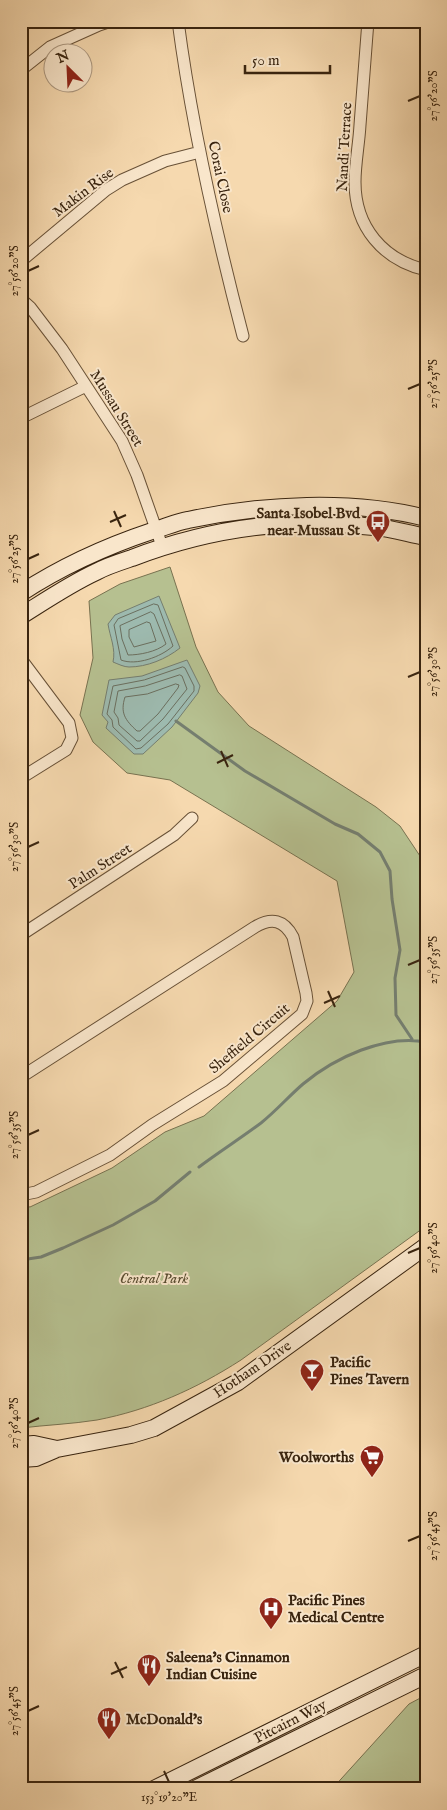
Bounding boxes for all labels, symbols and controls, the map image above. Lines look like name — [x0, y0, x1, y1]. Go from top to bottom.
north arrow — [42, 42, 92, 92]
scale bar — [245, 42, 330, 74]
text: N — [53, 46, 72, 68]
text: 50 m — [252, 51, 280, 70]
text: 27°56'20"S — [426, 70, 441, 122]
street label: Nandi Terrace — [333, 102, 356, 192]
street label: Corai Close — [204, 139, 237, 215]
street label: Makin Rise — [49, 163, 118, 221]
text: 27°56'20"S — [7, 245, 22, 297]
text: 27°56'25"S — [426, 359, 441, 409]
street label: Mussau Street — [85, 366, 148, 450]
place label: Santa Isobel Bvd near Mussau St — [256, 504, 361, 540]
bus stop icon: Santa Isobel Bvd near Mussau St — [365, 509, 391, 543]
text: 27°56'25"S — [7, 534, 22, 584]
text: 27°56'30"S — [426, 647, 441, 697]
text: 27°56'30"S — [7, 822, 22, 872]
street label: Palm Street — [65, 839, 135, 894]
text: 27°56'35"S — [426, 936, 441, 984]
street label: Sheffield Circuit — [205, 999, 294, 1078]
text: 27°56'35"S — [7, 1111, 22, 1159]
text: 27°56'40"S — [426, 1222, 441, 1274]
park label: Central Park — [120, 1269, 188, 1288]
street label: Hotham Drive — [210, 1336, 295, 1402]
place label: Pacific Pines Tavern — [330, 1353, 409, 1389]
bar icon: Pacific Pines Tavern — [299, 1358, 325, 1392]
text: 27°56'40"S — [7, 1397, 22, 1449]
supermarket icon: Woolworths — [359, 1444, 385, 1478]
place label: Woolworths — [278, 1448, 355, 1467]
text: 27°56'45"S — [426, 1511, 441, 1561]
place label: Pacific Pines Medical Centre — [288, 1591, 384, 1627]
hospital icon: Pacific Pines Medical Centre — [258, 1596, 284, 1630]
place label: Saleena's Cinnamon Indian Cuisine — [166, 1648, 290, 1684]
restaurant icon: Saleena's Cinnamon Indian Cuisine — [136, 1653, 162, 1687]
text: 27°56'45"S — [7, 1686, 22, 1736]
street label: Pitcairn Way — [251, 1695, 330, 1748]
restaurant icon: McDonald's — [96, 1706, 122, 1740]
place label: McDonald's — [126, 1710, 203, 1729]
text: 153°19'20"E — [141, 1790, 197, 1805]

